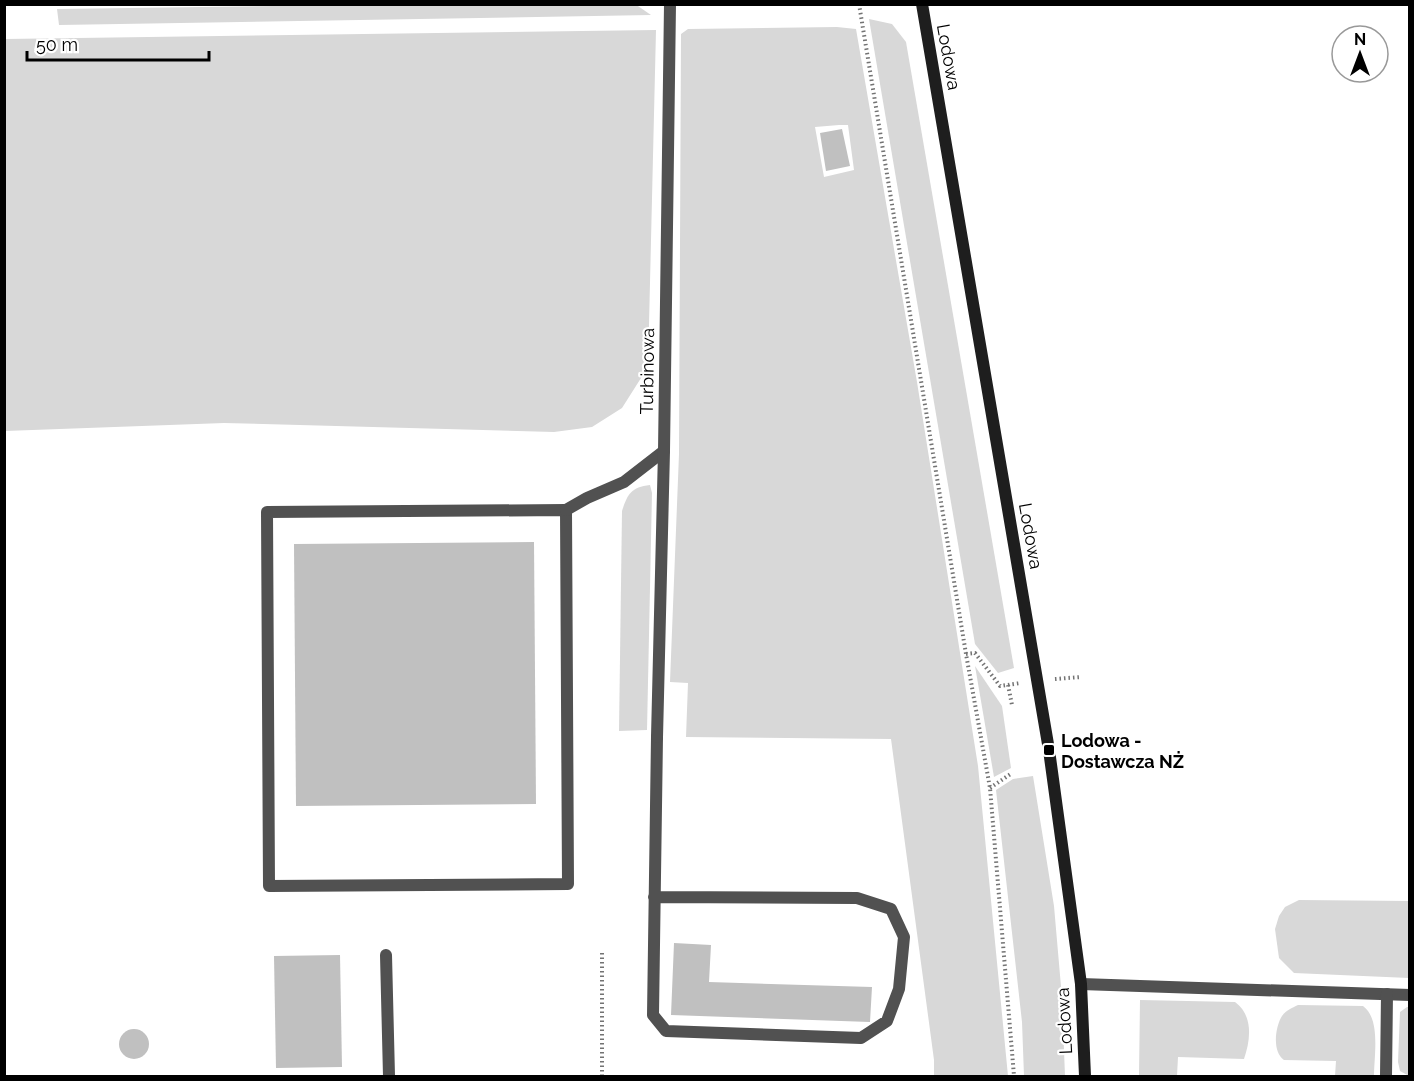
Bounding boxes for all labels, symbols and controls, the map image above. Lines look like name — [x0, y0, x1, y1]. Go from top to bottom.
street label: Lodowa — [933, 22, 965, 92]
scale bar — [27, 24, 208, 62]
north arrow — [1330, 24, 1390, 84]
text: N — [1354, 30, 1366, 49]
text: 50 m — [36, 34, 78, 55]
street label: Turbinowa — [636, 328, 658, 414]
street label: Lodowa — [1015, 501, 1047, 571]
place label: Lodowa - Dostawcza NŻ — [1061, 730, 1184, 772]
marker: Lodowa - Dostawcza NŻ — [1042, 743, 1056, 757]
street label: Lodowa — [1052, 987, 1076, 1055]

